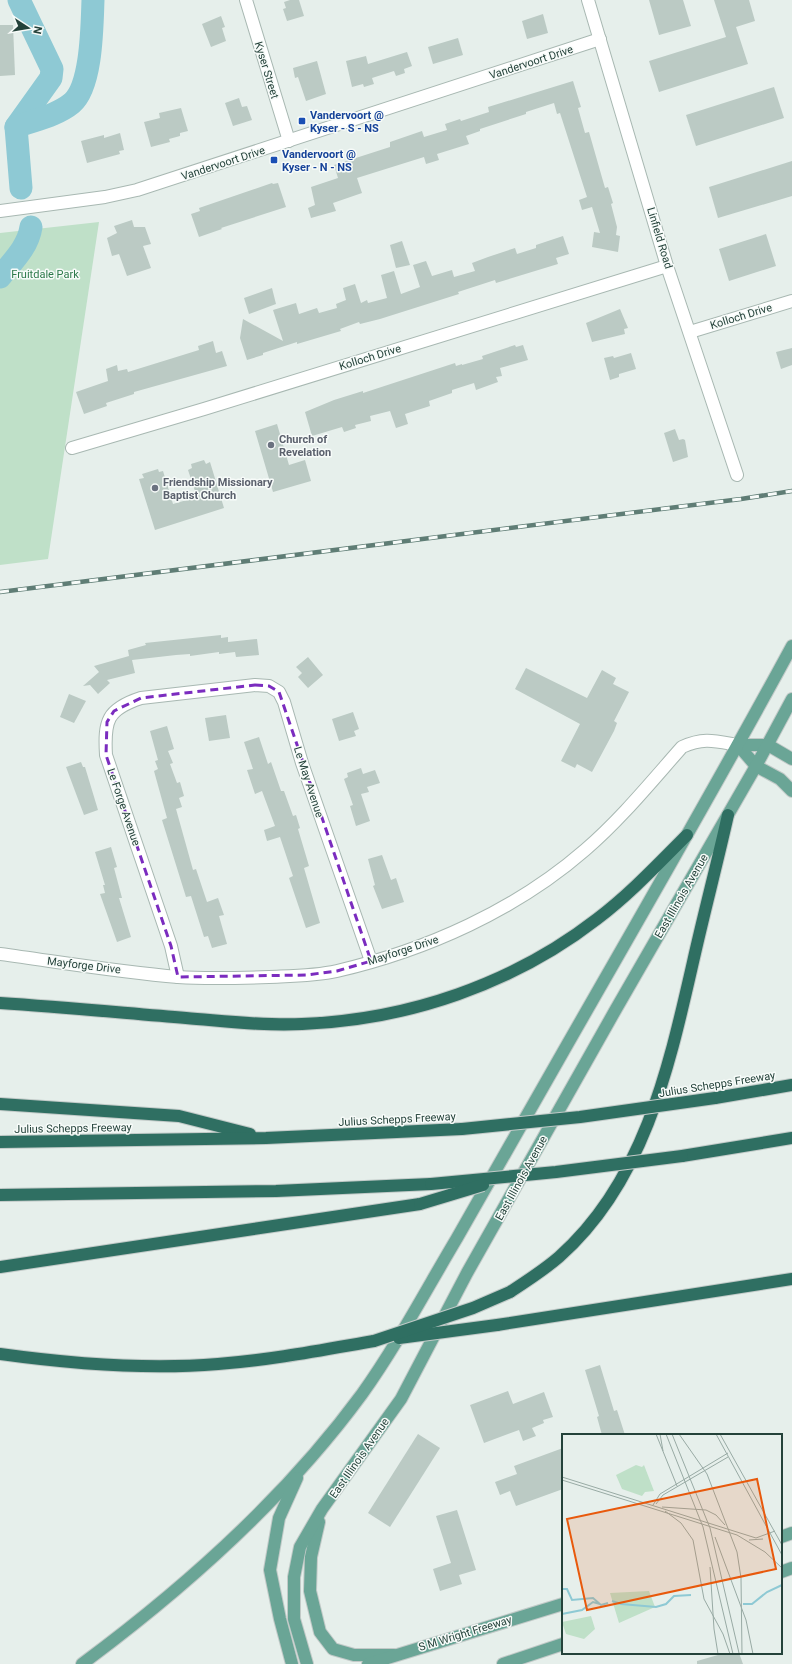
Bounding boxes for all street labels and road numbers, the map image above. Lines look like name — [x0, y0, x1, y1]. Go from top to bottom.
street label: Kyser Street — [252, 40, 281, 101]
street label: Vandervoort Drive — [488, 43, 575, 82]
street label: Vandervoort Drive — [180, 144, 267, 183]
street label: Linfield Road — [644, 206, 675, 270]
street label: Kolloch Drive — [709, 301, 774, 332]
street label: Kolloch Drive — [338, 342, 403, 373]
street label: Le May Avenue — [291, 745, 326, 819]
street label: Le Forge Avenue — [104, 767, 143, 848]
street label: East Illinois Avenue — [652, 852, 711, 940]
street label: Mayforge Drive — [366, 933, 440, 968]
street label: Mayforge Drive — [46, 955, 122, 976]
street label: Julius Schepps Freeway — [658, 1069, 777, 1100]
street label: Julius Schepps Freeway — [338, 1110, 457, 1129]
street label: Julius Schepps Freeway — [14, 1121, 133, 1136]
street label: East Illinois Avenue — [493, 1134, 550, 1223]
street label: East Illinois Avenue — [327, 1416, 392, 1501]
street label: S M Wright Freeway — [417, 1613, 514, 1654]

